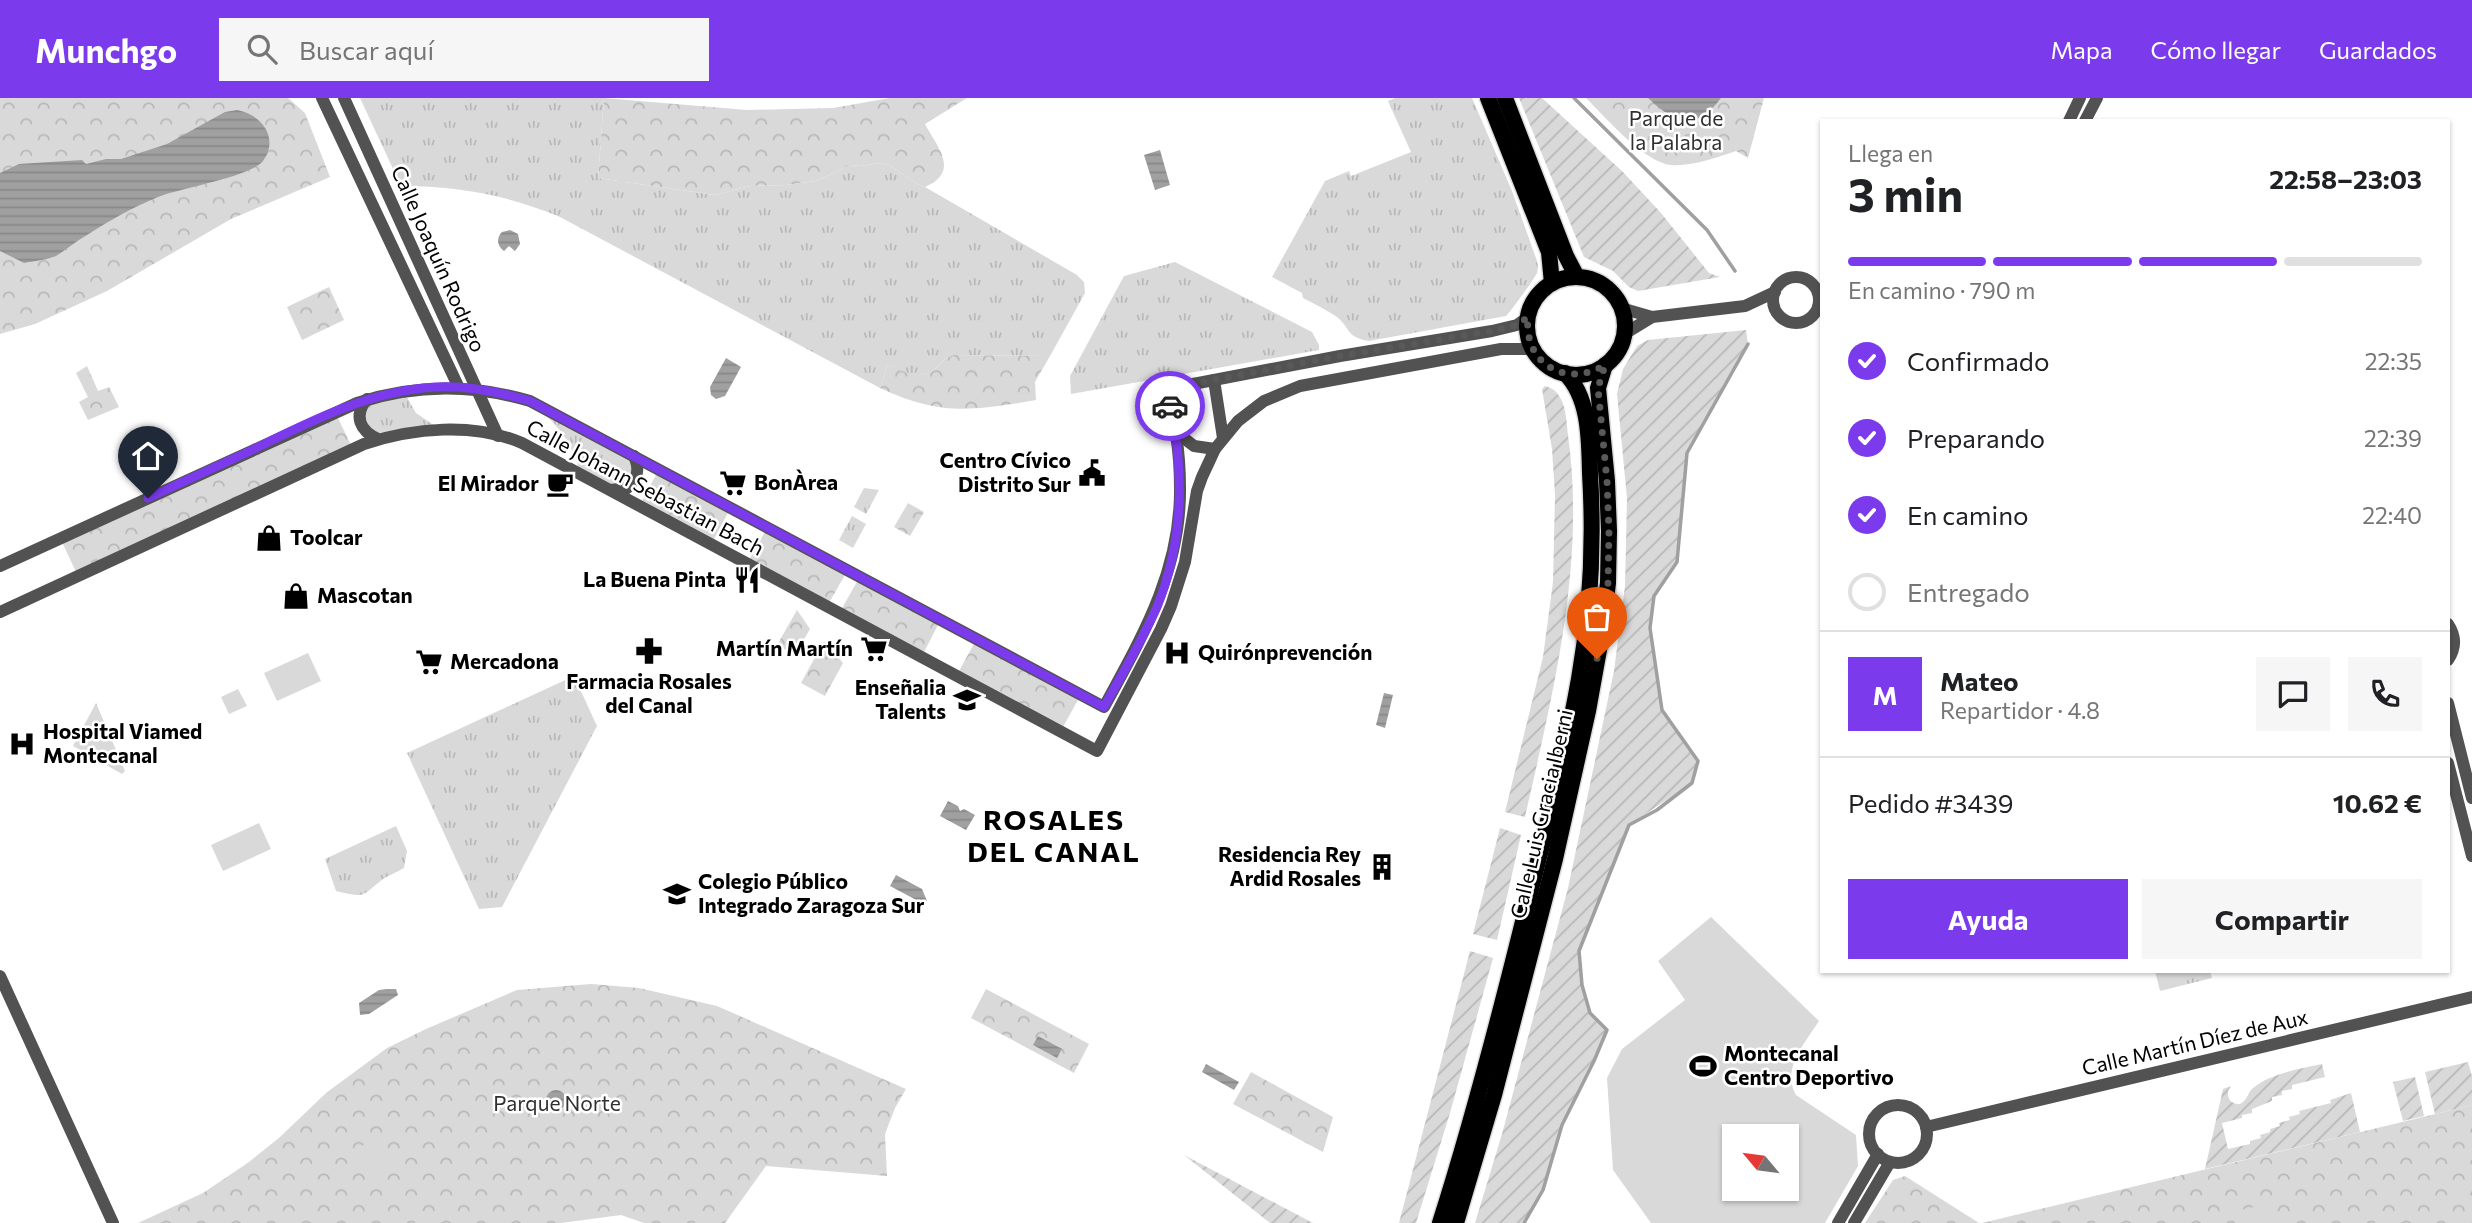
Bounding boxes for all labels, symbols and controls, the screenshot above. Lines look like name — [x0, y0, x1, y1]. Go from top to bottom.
search box — [219, 18, 709, 81]
text: Munchgo — [35, 29, 177, 70]
icon: search — [243, 30, 281, 68]
text: Buscar aquí — [299, 34, 434, 65]
text: Mapa — [2050, 35, 2113, 64]
text: Cómo llegar — [2151, 35, 2281, 64]
text: Guardados — [2319, 35, 2437, 64]
park label: Parque de la Palabra — [1629, 105, 1723, 154]
text: Llega en — [1848, 139, 1933, 167]
street label: Calle Joaquín Rodrigo — [387, 161, 492, 356]
text: 22:58–23:03 — [2269, 163, 2422, 194]
text: 3 min — [1848, 165, 1963, 221]
text: En camino · 790 m — [1848, 276, 2035, 304]
icon: check — [1848, 342, 1886, 380]
text: Confirmado — [1907, 345, 2049, 376]
text: 22:35 — [2365, 347, 2422, 375]
courier — [1135, 371, 1205, 441]
icon: car — [1151, 387, 1189, 425]
street label: Calle Johann Sebastian Bach — [523, 413, 769, 560]
icon: check — [1848, 419, 1886, 457]
text: Preparando — [1907, 422, 2045, 453]
text: 22:39 — [2364, 424, 2422, 452]
pin — [118, 426, 178, 498]
icon: home — [129, 437, 167, 475]
place label: Centro Cívico Distrito Sur — [939, 447, 1071, 496]
public building icon: Centro Cívico Distrito Sur — [1077, 458, 1107, 488]
supermarket icon: BonÀrea — [718, 468, 748, 498]
cafe icon: El Mirador — [545, 469, 575, 499]
place label: BonÀrea — [754, 469, 838, 494]
place label: El Mirador — [438, 470, 539, 495]
icon: check — [1848, 496, 1886, 534]
text: En camino — [1907, 499, 2029, 530]
text: 22:40 — [2362, 501, 2422, 529]
shop icon: Toolcar — [254, 523, 284, 553]
place label: Toolcar — [290, 524, 363, 549]
restaurant icon: La Buena Pinta — [732, 565, 762, 595]
place label: La Buena Pinta — [583, 566, 726, 591]
text: Entregado — [1907, 576, 2030, 607]
shop icon: Mascotan — [281, 581, 311, 611]
place label: Mascotan — [317, 582, 413, 607]
pin — [1567, 587, 1627, 659]
icon: bag — [1578, 598, 1616, 636]
supermarket icon: Martín Martín — [859, 634, 889, 664]
place label: Martín Martín — [716, 635, 853, 660]
pharmacy icon: Farmacia Rosales del Canal — [634, 636, 664, 666]
hospital icon: Quirónprevención — [1162, 638, 1192, 668]
place label: Quirónprevención — [1198, 639, 1372, 664]
supermarket icon: Mercadona — [414, 647, 444, 677]
place label: Mercadona — [450, 648, 559, 673]
button: chat — [2256, 657, 2330, 731]
button: phone — [2348, 657, 2422, 731]
text: Mateo — [1940, 665, 2019, 696]
place label: Farmacia Rosales del Canal — [566, 668, 732, 717]
place label: Enseñalia Talents — [855, 674, 946, 723]
text: M — [1872, 679, 1898, 710]
school or university icon: Enseñalia Talents — [952, 685, 982, 715]
text: Repartidor · 4.8 — [1940, 696, 2100, 724]
street label: Calle Luis Gracia Iberni — [1504, 706, 1577, 921]
place label: Hospital Viamed Montecanal — [43, 718, 202, 767]
hospital icon: Hospital Viamed Montecanal — [7, 729, 37, 759]
text: Pedido #3439 — [1848, 787, 2014, 818]
text: 10.62 € — [2333, 787, 2422, 818]
district label: ROSALES DEL CANAL — [967, 802, 1141, 868]
place label: Residencia Rey Ardid Rosales — [1218, 841, 1361, 890]
building icon: Residencia Rey Ardid Rosales — [1367, 852, 1397, 882]
place label: Colegio Público Integrado Zaragoza Sur — [698, 868, 925, 917]
school or university icon: Colegio Público Integrado Zaragoza Sur — [662, 879, 692, 909]
button: Ayuda — [1848, 879, 2128, 959]
button: Compartir — [2142, 879, 2422, 959]
street label: Calle Martín Díez de Aux — [2079, 1003, 2310, 1080]
place label: Montecanal Centro Deportivo — [1724, 1040, 1894, 1089]
sports icon: Montecanal Centro Deportivo — [1688, 1051, 1718, 1081]
park label: Parque Norte — [493, 1090, 621, 1115]
north arrow — [1722, 1124, 1799, 1200]
map controls — [1722, 1124, 1799, 1201]

